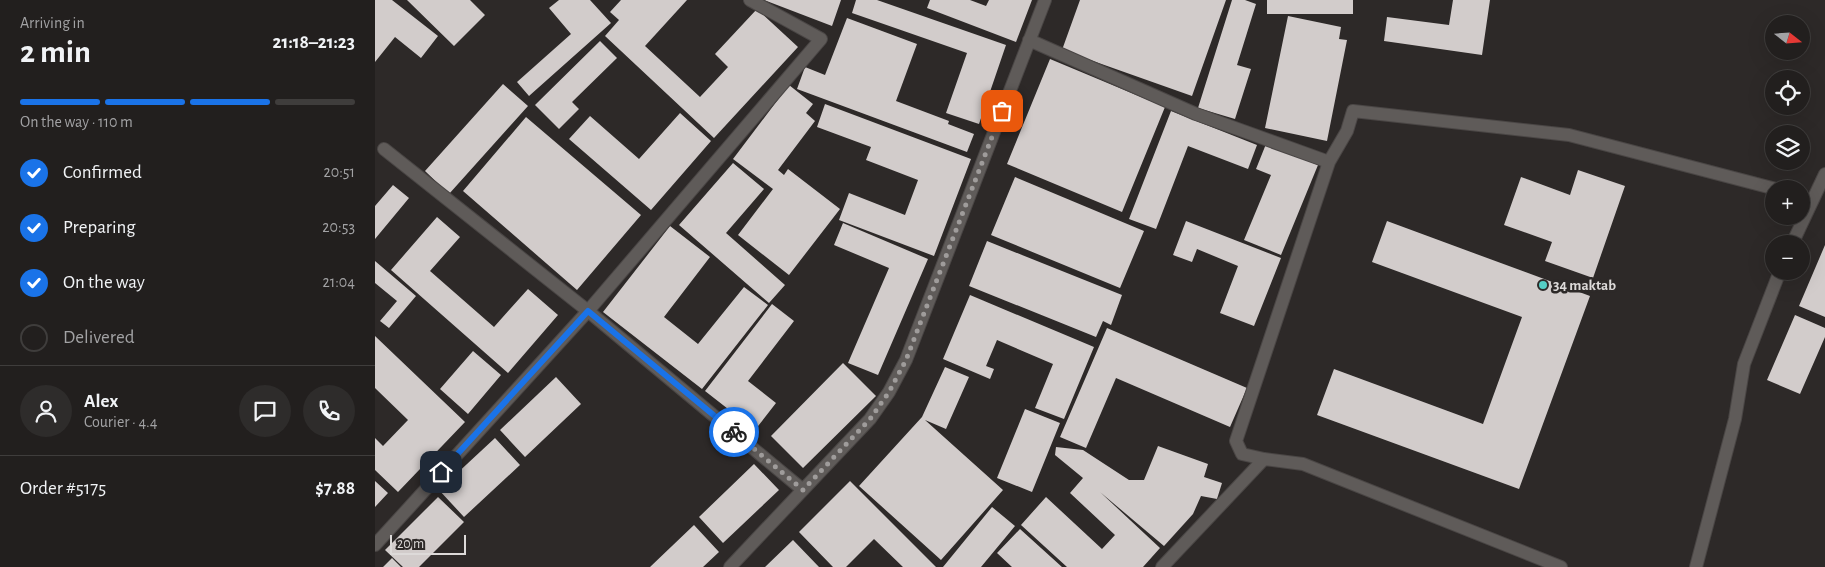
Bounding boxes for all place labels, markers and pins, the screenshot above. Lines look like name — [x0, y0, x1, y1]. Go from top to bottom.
pin — [981, 90, 1023, 132]
place label: 34 maktab — [1553, 278, 1616, 293]
marker: 34 maktab — [1537, 279, 1549, 291]
pin — [420, 451, 462, 493]

